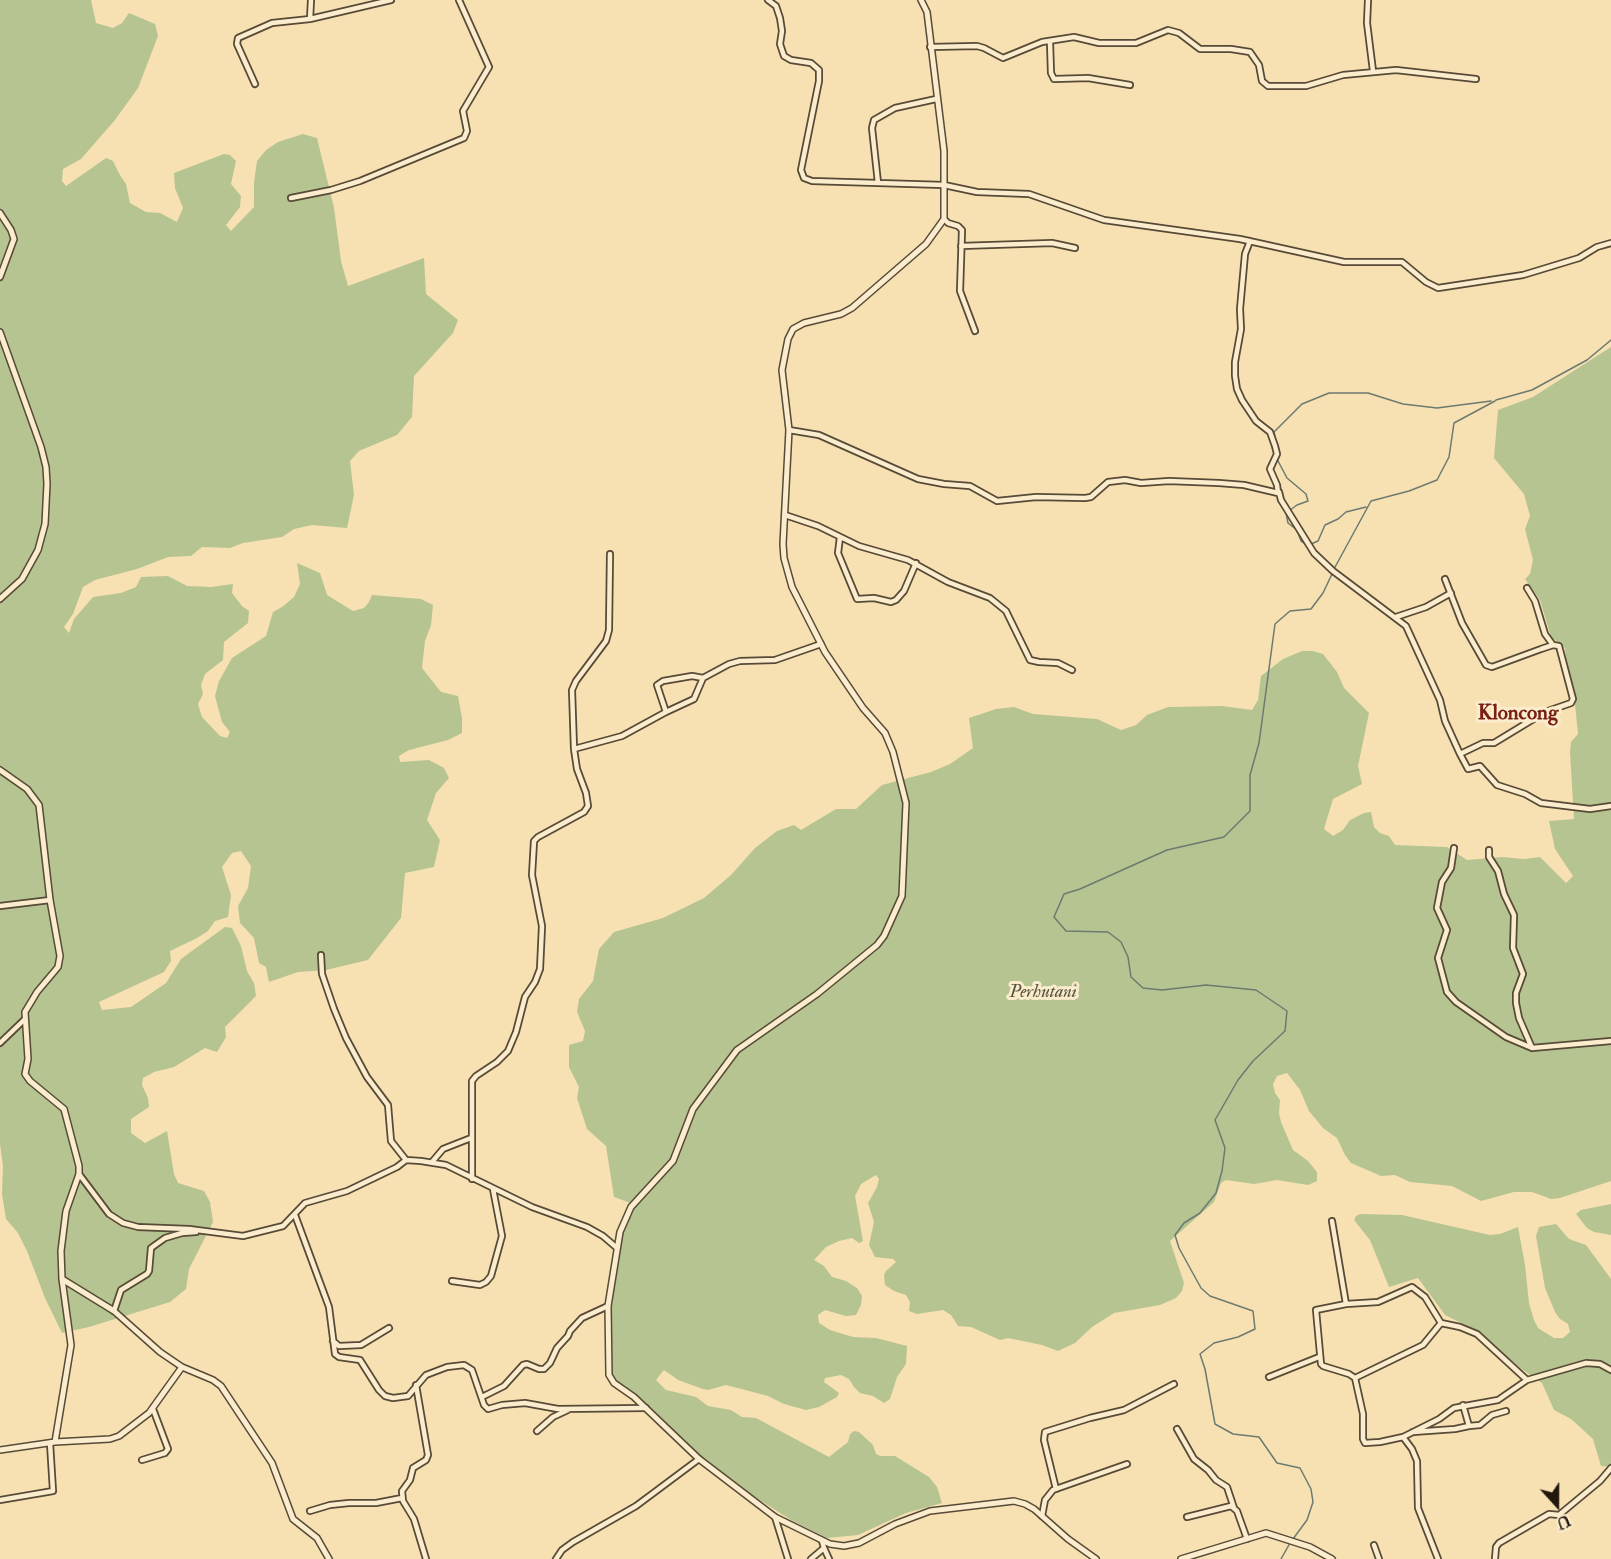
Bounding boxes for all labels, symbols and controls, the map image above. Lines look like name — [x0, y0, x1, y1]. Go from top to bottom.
district label: Kloncong — [1478, 701, 1558, 727]
park label: Perhutani — [1009, 982, 1077, 1004]
north arrow — [1527, 1475, 1587, 1535]
text: U — [1554, 1510, 1573, 1534]

